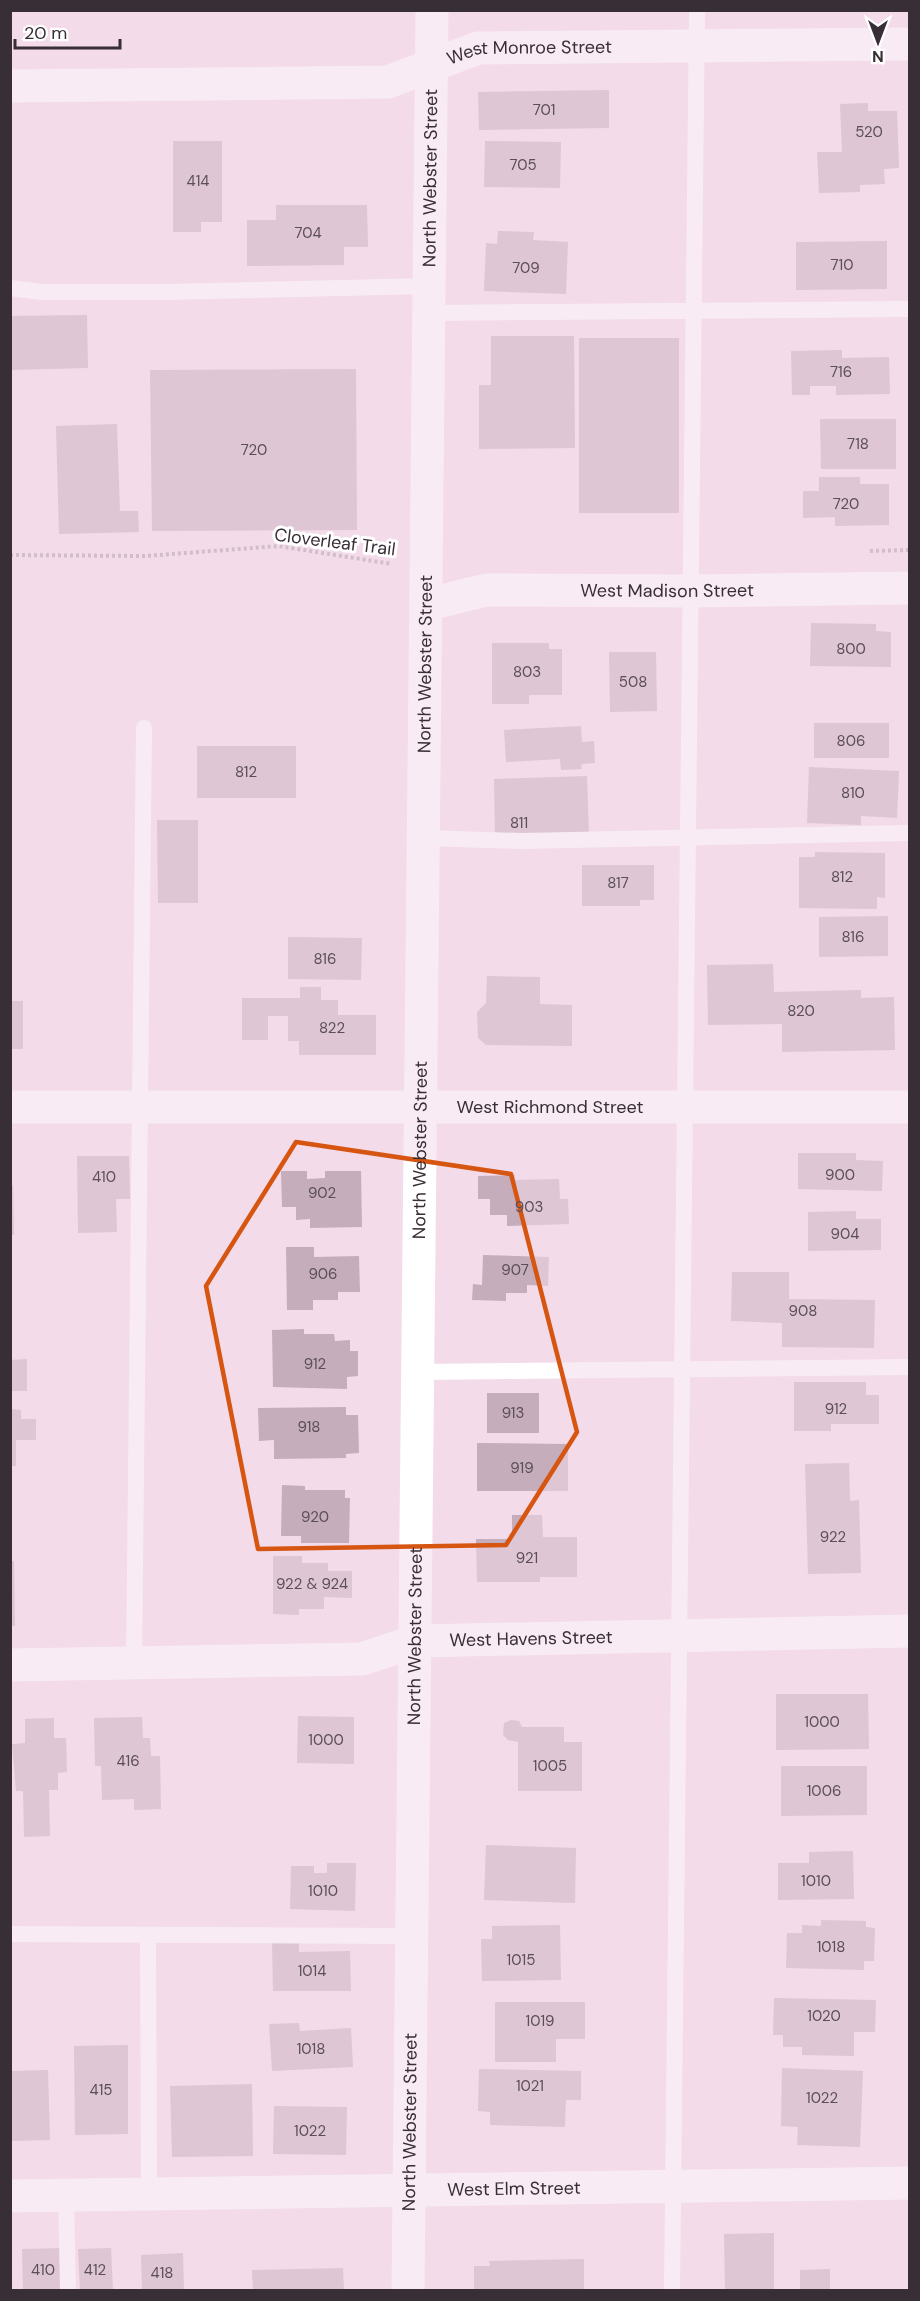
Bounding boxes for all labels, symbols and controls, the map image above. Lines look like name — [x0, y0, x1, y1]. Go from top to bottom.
scale bar — [15, 12, 120, 50]
north arrow — [848, 12, 908, 72]
text: 20 m — [24, 21, 67, 45]
street label: West Monroe Street — [443, 35, 612, 71]
text: N — [872, 46, 884, 67]
street label: North Webster Street — [417, 89, 443, 267]
house number: 701 — [533, 100, 555, 120]
house number: 520 — [855, 122, 883, 142]
house number: 705 — [509, 155, 537, 175]
house number: 414 — [187, 171, 209, 191]
house number: 704 — [294, 223, 322, 243]
house number: 710 — [830, 255, 854, 275]
house number: 709 — [512, 258, 540, 278]
house number: 716 — [830, 362, 852, 382]
house number: 718 — [847, 434, 869, 454]
house number: 720 — [241, 440, 267, 460]
house number: 720 — [833, 494, 859, 514]
street label: Cloverleaf Trail — [273, 523, 397, 561]
street label: North Webster Street — [412, 575, 438, 753]
street label: West Madison Street — [580, 578, 754, 603]
house number: 800 — [836, 639, 866, 659]
house number: 803 — [513, 662, 541, 682]
house number: 508 — [619, 672, 647, 692]
house number: 806 — [837, 731, 865, 751]
house number: 812 — [235, 762, 257, 782]
house number: 810 — [841, 783, 865, 803]
house number: 811 — [510, 813, 528, 833]
house number: 812 — [831, 867, 853, 887]
house number: 817 — [607, 873, 629, 893]
house number: 816 — [842, 927, 864, 947]
house number: 816 — [314, 949, 336, 969]
house number: 820 — [787, 1001, 815, 1021]
house number: 822 — [319, 1018, 345, 1038]
street label: North Webster Street — [407, 1061, 433, 1239]
street label: West Richmond Street — [456, 1095, 644, 1119]
house number: 900 — [825, 1165, 855, 1185]
house number: 410 — [92, 1167, 116, 1187]
house number: 902 — [308, 1183, 336, 1203]
house number: 903 — [515, 1197, 543, 1217]
house number: 904 — [831, 1224, 859, 1244]
house number: 907 — [501, 1260, 529, 1280]
house number: 906 — [308, 1264, 338, 1284]
house number: 908 — [789, 1301, 817, 1321]
house number: 912 — [304, 1354, 326, 1374]
house number: 912 — [825, 1399, 847, 1419]
house number: 913 — [502, 1403, 524, 1423]
house number: 918 — [298, 1417, 320, 1437]
house number: 919 — [510, 1458, 534, 1478]
house number: 920 — [301, 1507, 329, 1527]
house number: 922 — [820, 1527, 846, 1547]
street label: North Webster Street — [402, 1547, 428, 1725]
house number: 921 — [516, 1548, 538, 1568]
house number: 922 & 924 — [276, 1574, 348, 1594]
street label: West Havens Street — [449, 1625, 613, 1652]
house number: 1000 — [804, 1712, 840, 1732]
house number: 1000 — [308, 1730, 344, 1750]
house number: 416 — [116, 1751, 140, 1771]
house number: 1005 — [533, 1756, 567, 1776]
house number: 1006 — [807, 1781, 841, 1801]
house number: 1010 — [801, 1871, 831, 1891]
house number: 1010 — [308, 1881, 338, 1901]
house number: 1018 — [817, 1937, 845, 1957]
house number: 1015 — [507, 1950, 535, 1970]
house number: 1014 — [298, 1961, 326, 1981]
house number: 1020 — [807, 2006, 841, 2026]
house number: 1019 — [525, 2011, 555, 2031]
street label: North Webster Street — [397, 2033, 423, 2211]
house number: 1018 — [297, 2039, 325, 2059]
house number: 1021 — [516, 2076, 544, 2096]
house number: 415 — [90, 2080, 112, 2100]
house number: 1022 — [806, 2088, 838, 2108]
house number: 1022 — [294, 2121, 326, 2141]
street label: West Elm Street — [447, 2176, 581, 2202]
house number: 410 — [31, 2260, 55, 2280]
house number: 412 — [84, 2260, 106, 2280]
house number: 418 — [151, 2263, 173, 2283]

